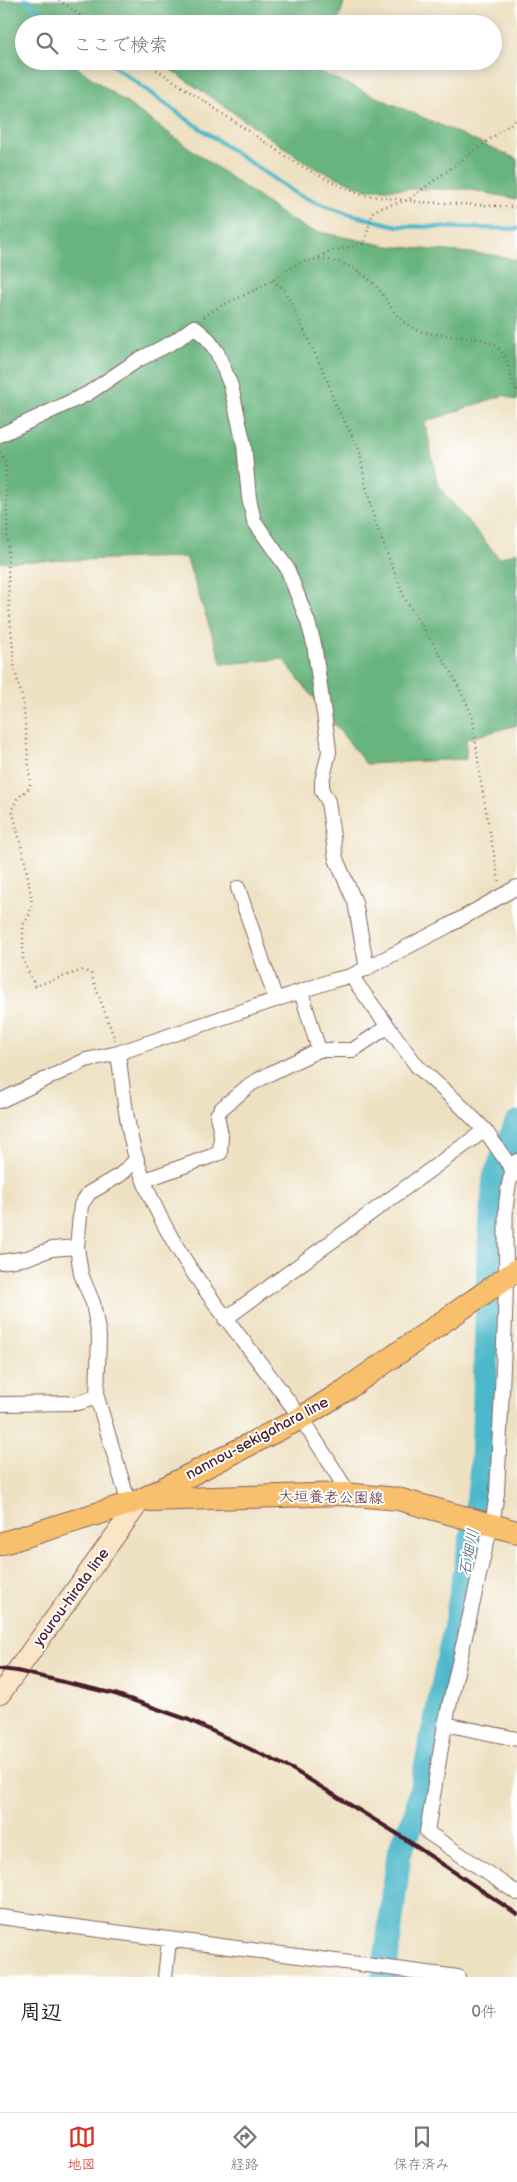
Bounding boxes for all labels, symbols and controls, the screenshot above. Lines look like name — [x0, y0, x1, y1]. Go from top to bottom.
search box — [15, 15, 502, 70]
icon: search — [33, 29, 61, 57]
text: ここで検索 — [73, 34, 168, 57]
street label: nannou-sekigahara line — [183, 1393, 332, 1484]
street label: 大垣養老公園線 — [278, 1487, 384, 1508]
water label: 石畑川 — [456, 1527, 483, 1578]
street label: yourou-hirata line — [29, 1544, 113, 1651]
text: 周辺 — [20, 2000, 62, 2025]
text: 0件 — [472, 2003, 497, 2022]
tab: 地図 — [68, 2123, 96, 2173]
tab: 経路 — [231, 2123, 259, 2173]
tab: 保存済み — [394, 2123, 450, 2173]

